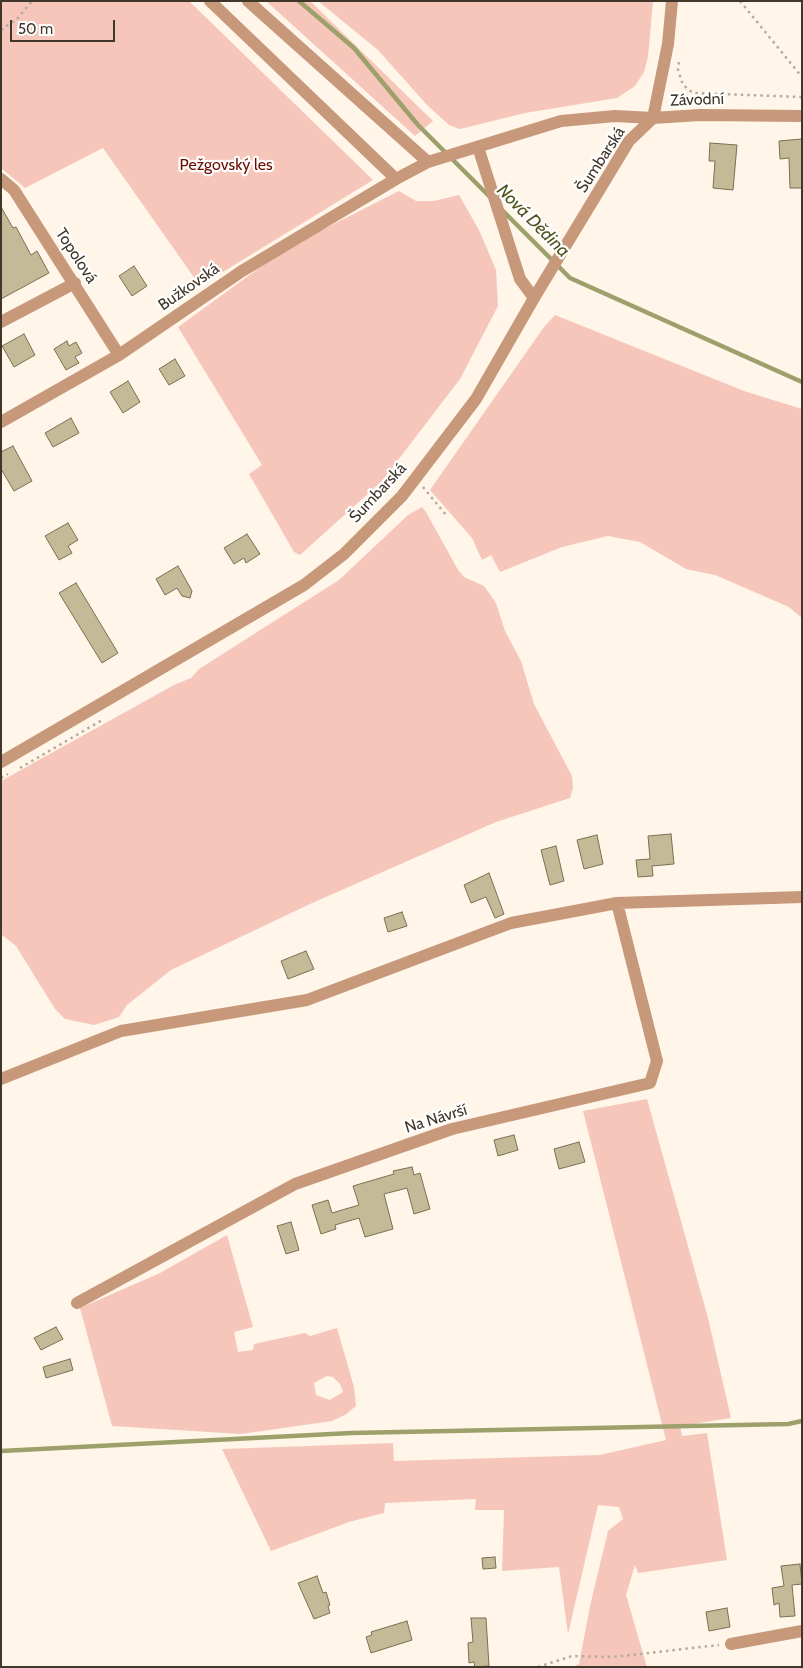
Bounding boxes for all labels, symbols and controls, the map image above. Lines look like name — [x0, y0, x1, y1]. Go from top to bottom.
scale bar — [12, 10, 118, 42]
text: 50 m — [18, 20, 53, 38]
street label: Závodní — [670, 89, 724, 111]
street label: Šumbarská — [573, 123, 629, 197]
park label: Pežgovský les — [179, 155, 273, 175]
water label: Nová Dědina — [492, 180, 574, 262]
street label: Topolová — [51, 225, 101, 287]
street label: Bužkovská — [155, 259, 223, 315]
street label: Šumbarská — [346, 459, 410, 527]
street label: Na Návrší — [403, 1100, 469, 1138]

